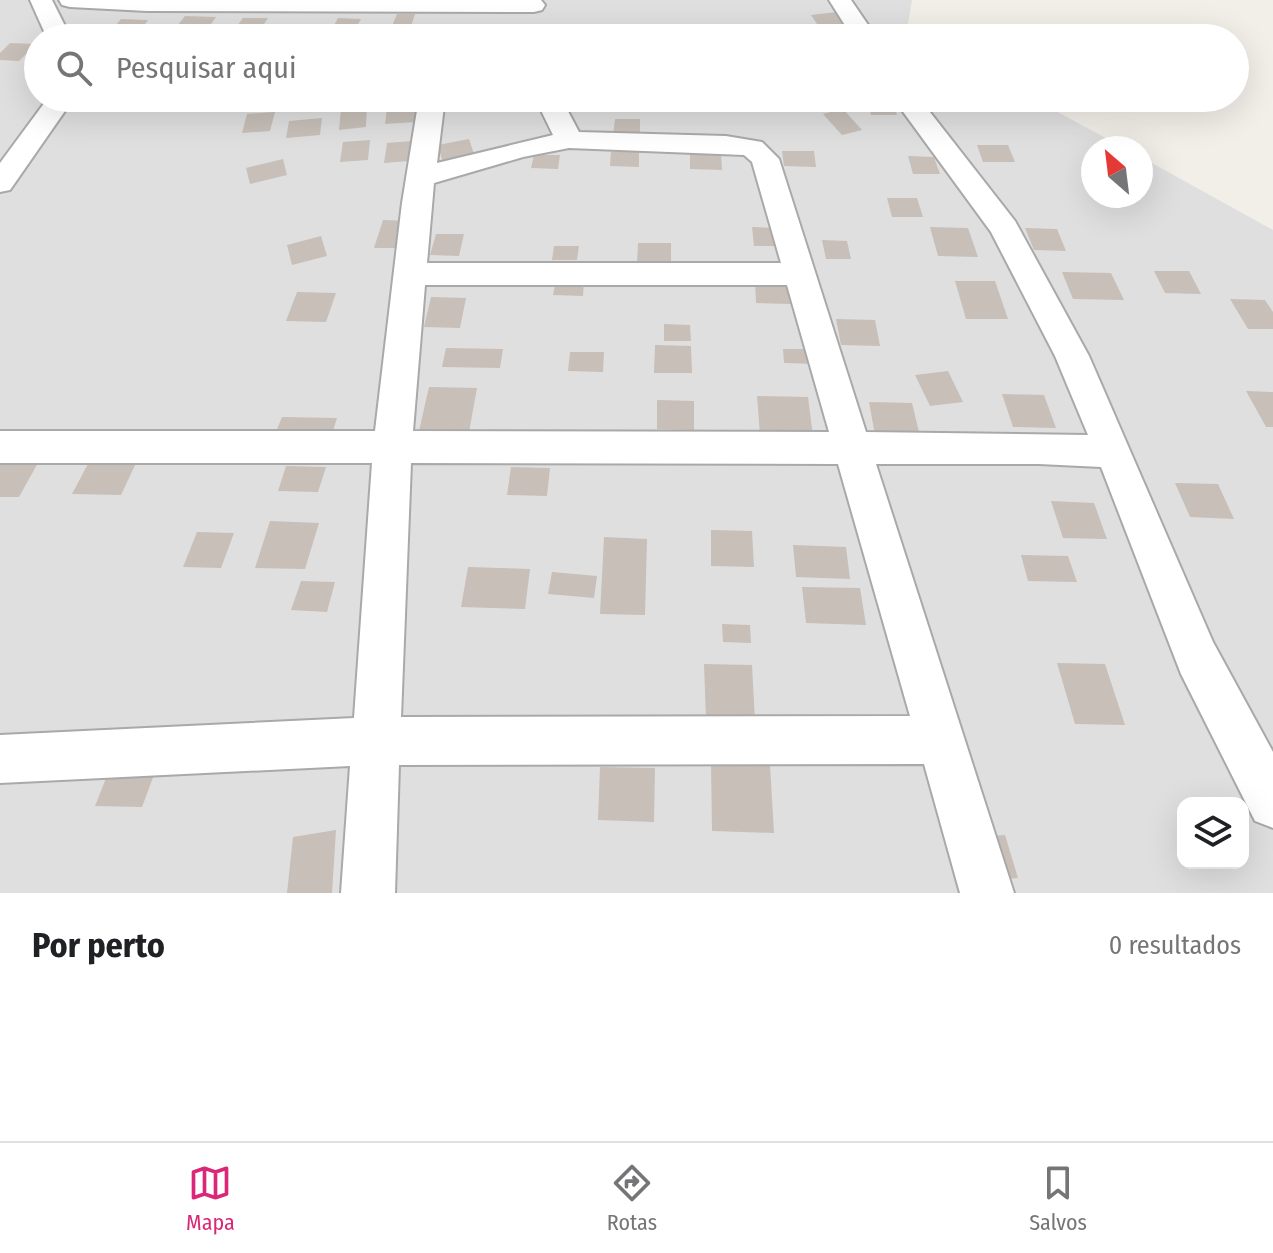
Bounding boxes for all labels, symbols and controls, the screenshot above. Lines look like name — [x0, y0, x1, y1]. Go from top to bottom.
search box — [24, 24, 1249, 112]
icon: search — [52, 46, 96, 90]
text: Pesquisar aqui — [116, 50, 297, 86]
north arrow — [1081, 136, 1153, 208]
map controls — [1177, 797, 1249, 869]
button: layers — [1177, 797, 1249, 869]
text: Por perto — [32, 925, 165, 966]
text: 0 resultados — [1109, 930, 1241, 961]
tab: Mapa — [186, 1161, 235, 1236]
tab: Rotas — [607, 1161, 657, 1236]
tab: Salvos — [1029, 1161, 1087, 1236]

